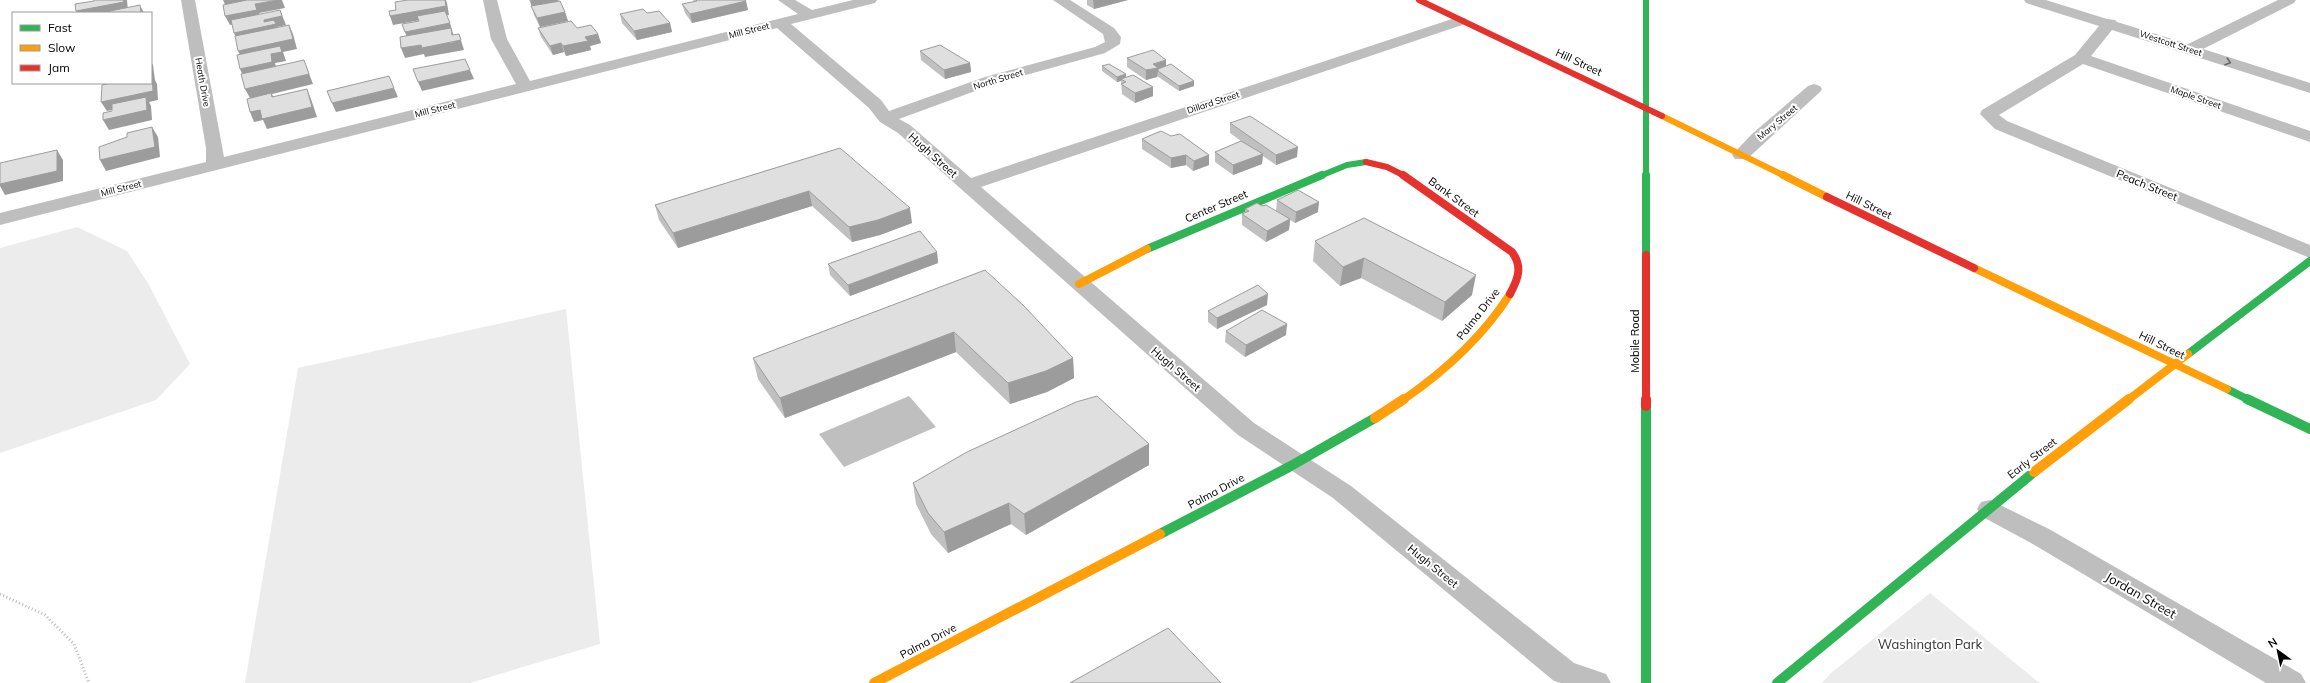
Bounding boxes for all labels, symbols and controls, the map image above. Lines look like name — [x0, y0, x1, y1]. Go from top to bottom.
legend — [12, 12, 152, 84]
text: Fast — [48, 20, 72, 35]
street label: Mill Street — [728, 20, 770, 40]
street label: Westcott Street — [2138, 28, 2204, 58]
text: Slow — [48, 40, 76, 55]
street label: Hill Street — [1554, 45, 1605, 79]
street label: Heath Drive — [193, 57, 213, 108]
one-way arrow — [2225, 57, 2232, 65]
text: Jam — [48, 60, 70, 75]
street label: North Street — [972, 66, 1024, 92]
street label: Maple Street — [2169, 83, 2223, 111]
street label: Dillard Street — [1185, 88, 1241, 116]
street label: Mill Street — [414, 99, 456, 119]
street label: Mary Street — [1755, 102, 1800, 143]
street label: Hugh Street — [906, 129, 961, 181]
street label: Peach Street — [2114, 166, 2180, 204]
street label: Bank Street — [1426, 174, 1482, 220]
street label: Mill Street — [100, 178, 142, 198]
street label: Center Street — [1183, 186, 1250, 225]
street label: Hill Street — [1844, 188, 1894, 222]
street label: Palma Drive — [1453, 285, 1503, 343]
street label: Mobile Road — [1628, 309, 1642, 373]
street label: Hill Street — [2137, 328, 2187, 362]
street label: Hugh Street — [1148, 344, 1204, 394]
street label: Early Street — [2005, 434, 2060, 482]
street label: Palma Drive — [1185, 470, 1247, 512]
street label: Hugh Street — [1405, 541, 1461, 591]
street label: Jordan Street — [2103, 568, 2180, 622]
street label: Palma Drive — [897, 620, 959, 662]
north arrow — [2258, 631, 2298, 671]
text: N — [2265, 634, 2280, 651]
park label: Washington Park — [1878, 636, 1983, 652]

